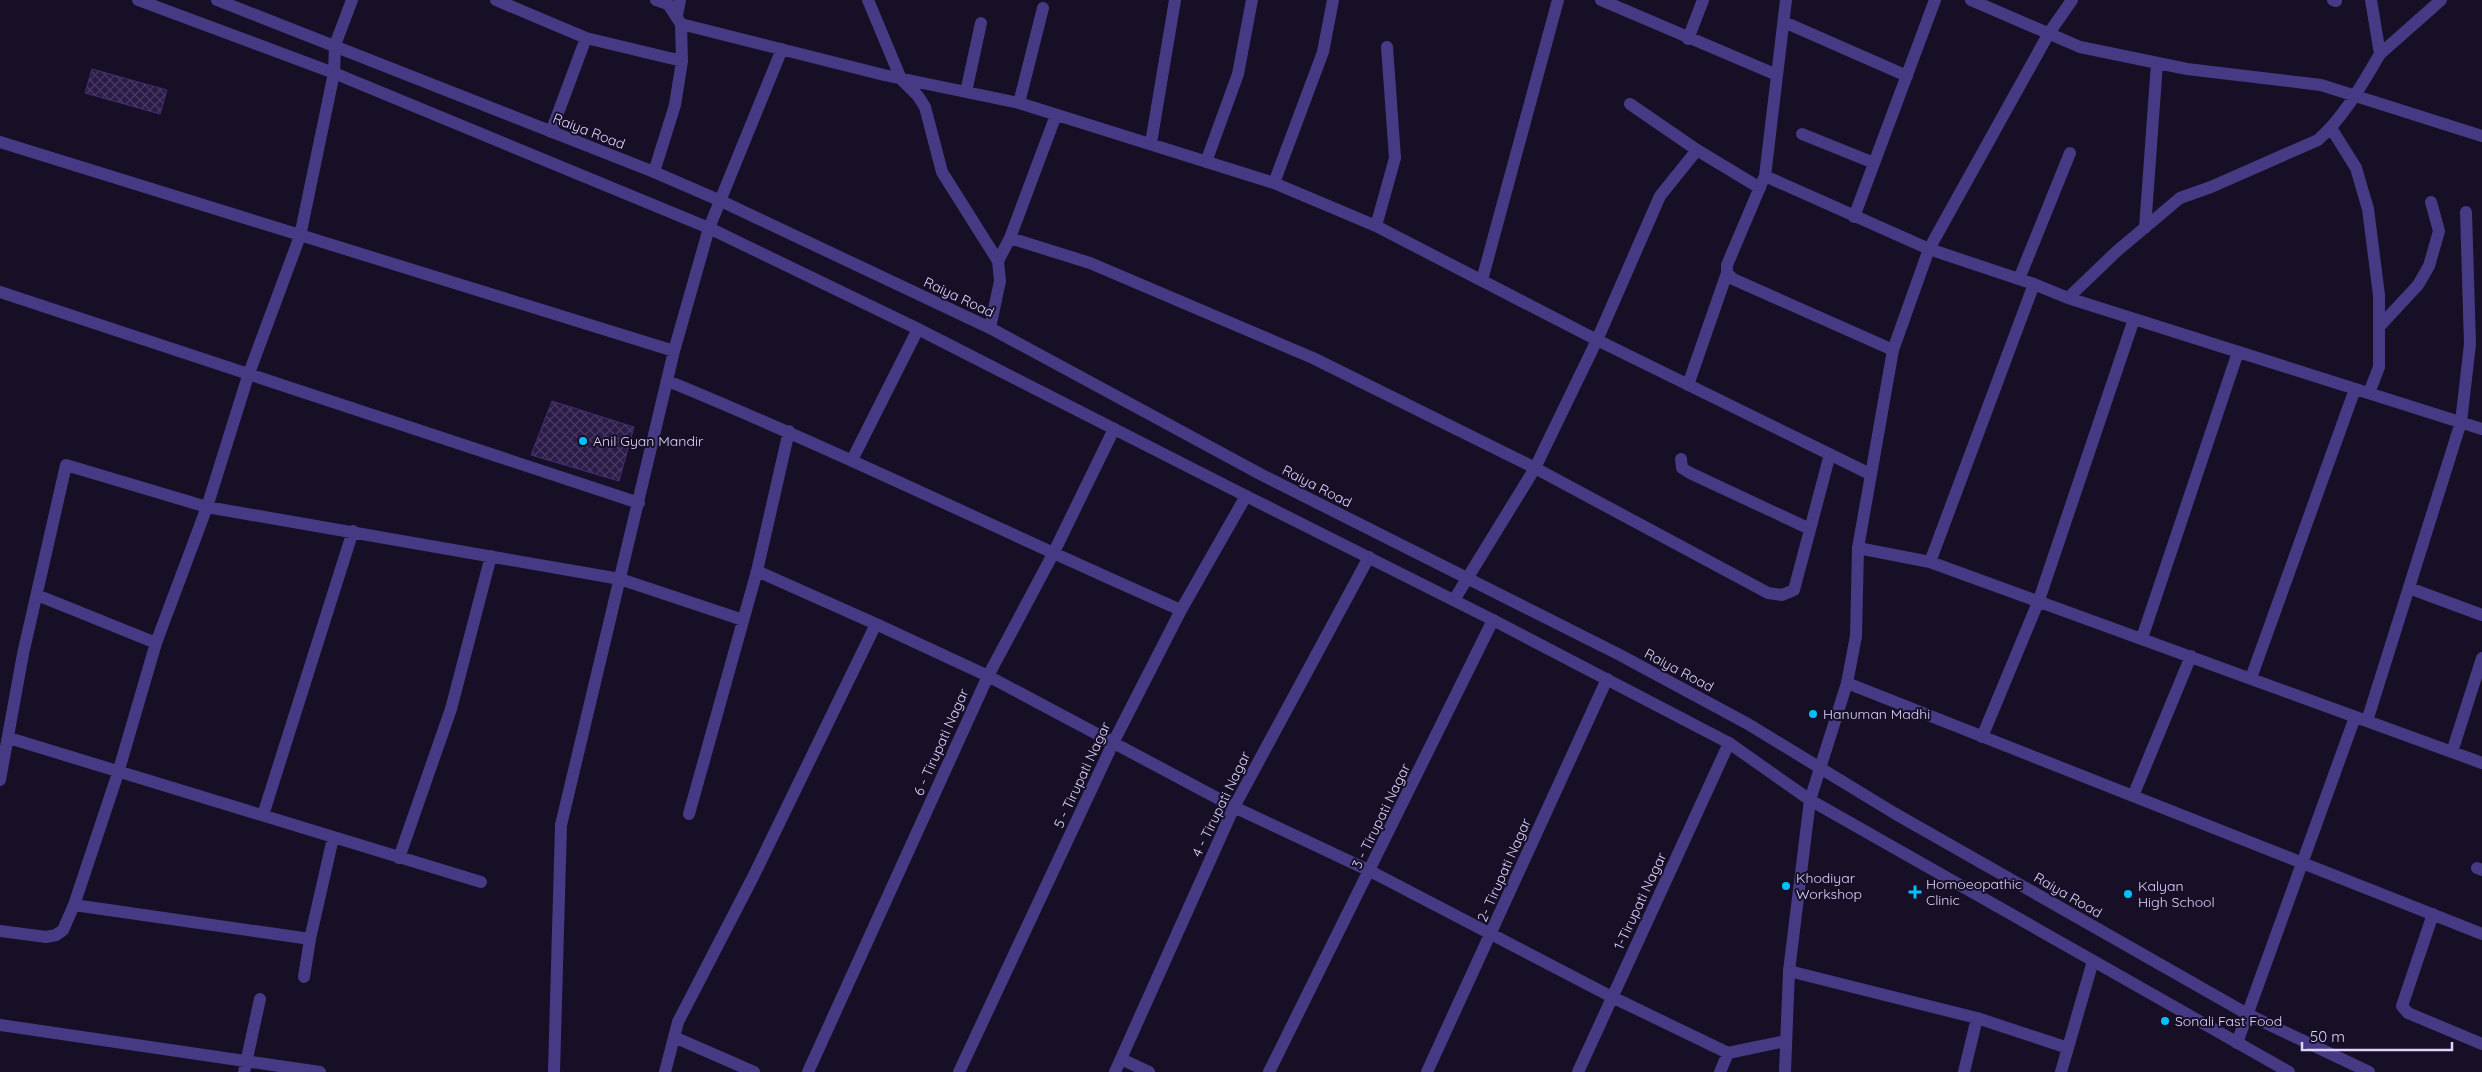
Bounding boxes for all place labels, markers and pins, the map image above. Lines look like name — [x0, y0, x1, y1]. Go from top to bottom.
place label: Anil Gyan Mandir — [593, 432, 704, 450]
marker: Anil Gyan Mandir — [577, 435, 589, 447]
place label: Hanuman Madhi — [1823, 705, 1930, 723]
marker: Hanuman Madhi — [1807, 708, 1819, 720]
place label: Khodiyar Workshop — [1796, 869, 1862, 903]
place label: Homoeopathic Clinic — [1926, 875, 2022, 909]
place label: Kalyan High School — [2138, 877, 2215, 911]
marker: Khodiyar Workshop — [1780, 880, 1792, 892]
marker: Homoeopathic Clinic — [1908, 885, 1922, 899]
marker: Kalyan High School — [2122, 888, 2134, 900]
place label: Sonali Fast Food — [2175, 1012, 2282, 1030]
marker: Sonali Fast Food — [2159, 1015, 2171, 1027]

